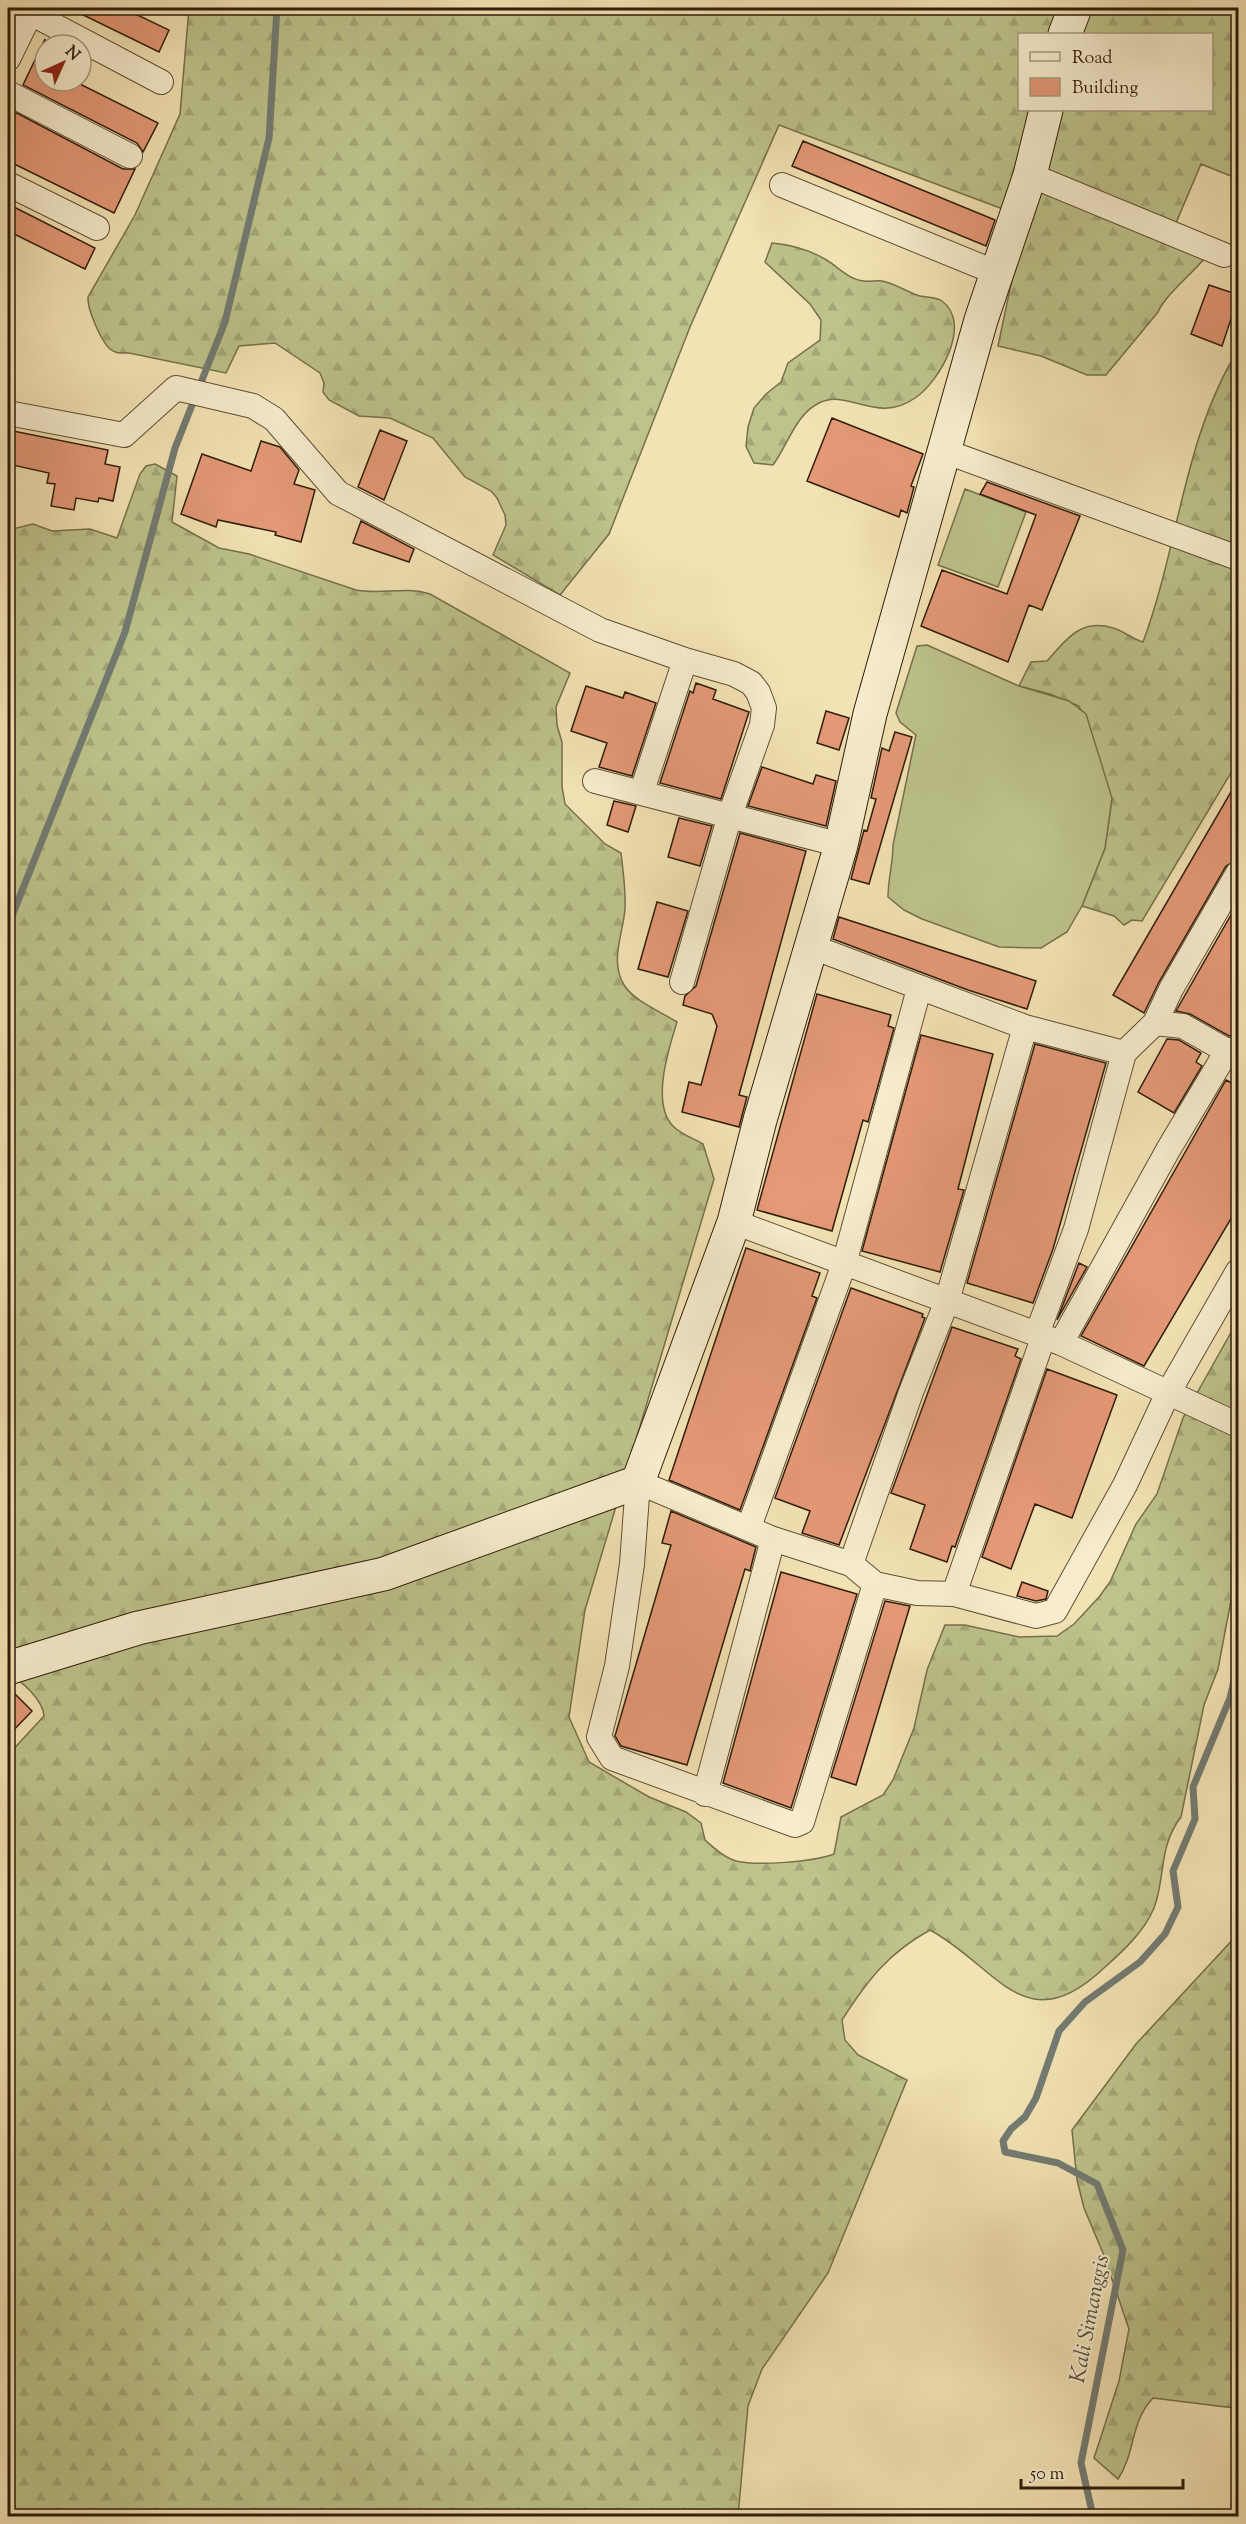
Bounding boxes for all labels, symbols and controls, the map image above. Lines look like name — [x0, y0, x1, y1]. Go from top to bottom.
north arrow — [33, 33, 93, 93]
legend — [1018, 33, 1213, 111]
text: N — [59, 42, 85, 67]
text: Road — [1072, 46, 1112, 72]
text: Building — [1072, 76, 1138, 102]
water label: Kali Simanggis — [1063, 2252, 1119, 2386]
scale bar — [1021, 2452, 1183, 2490]
text: 50 m — [1029, 2462, 1065, 2488]

